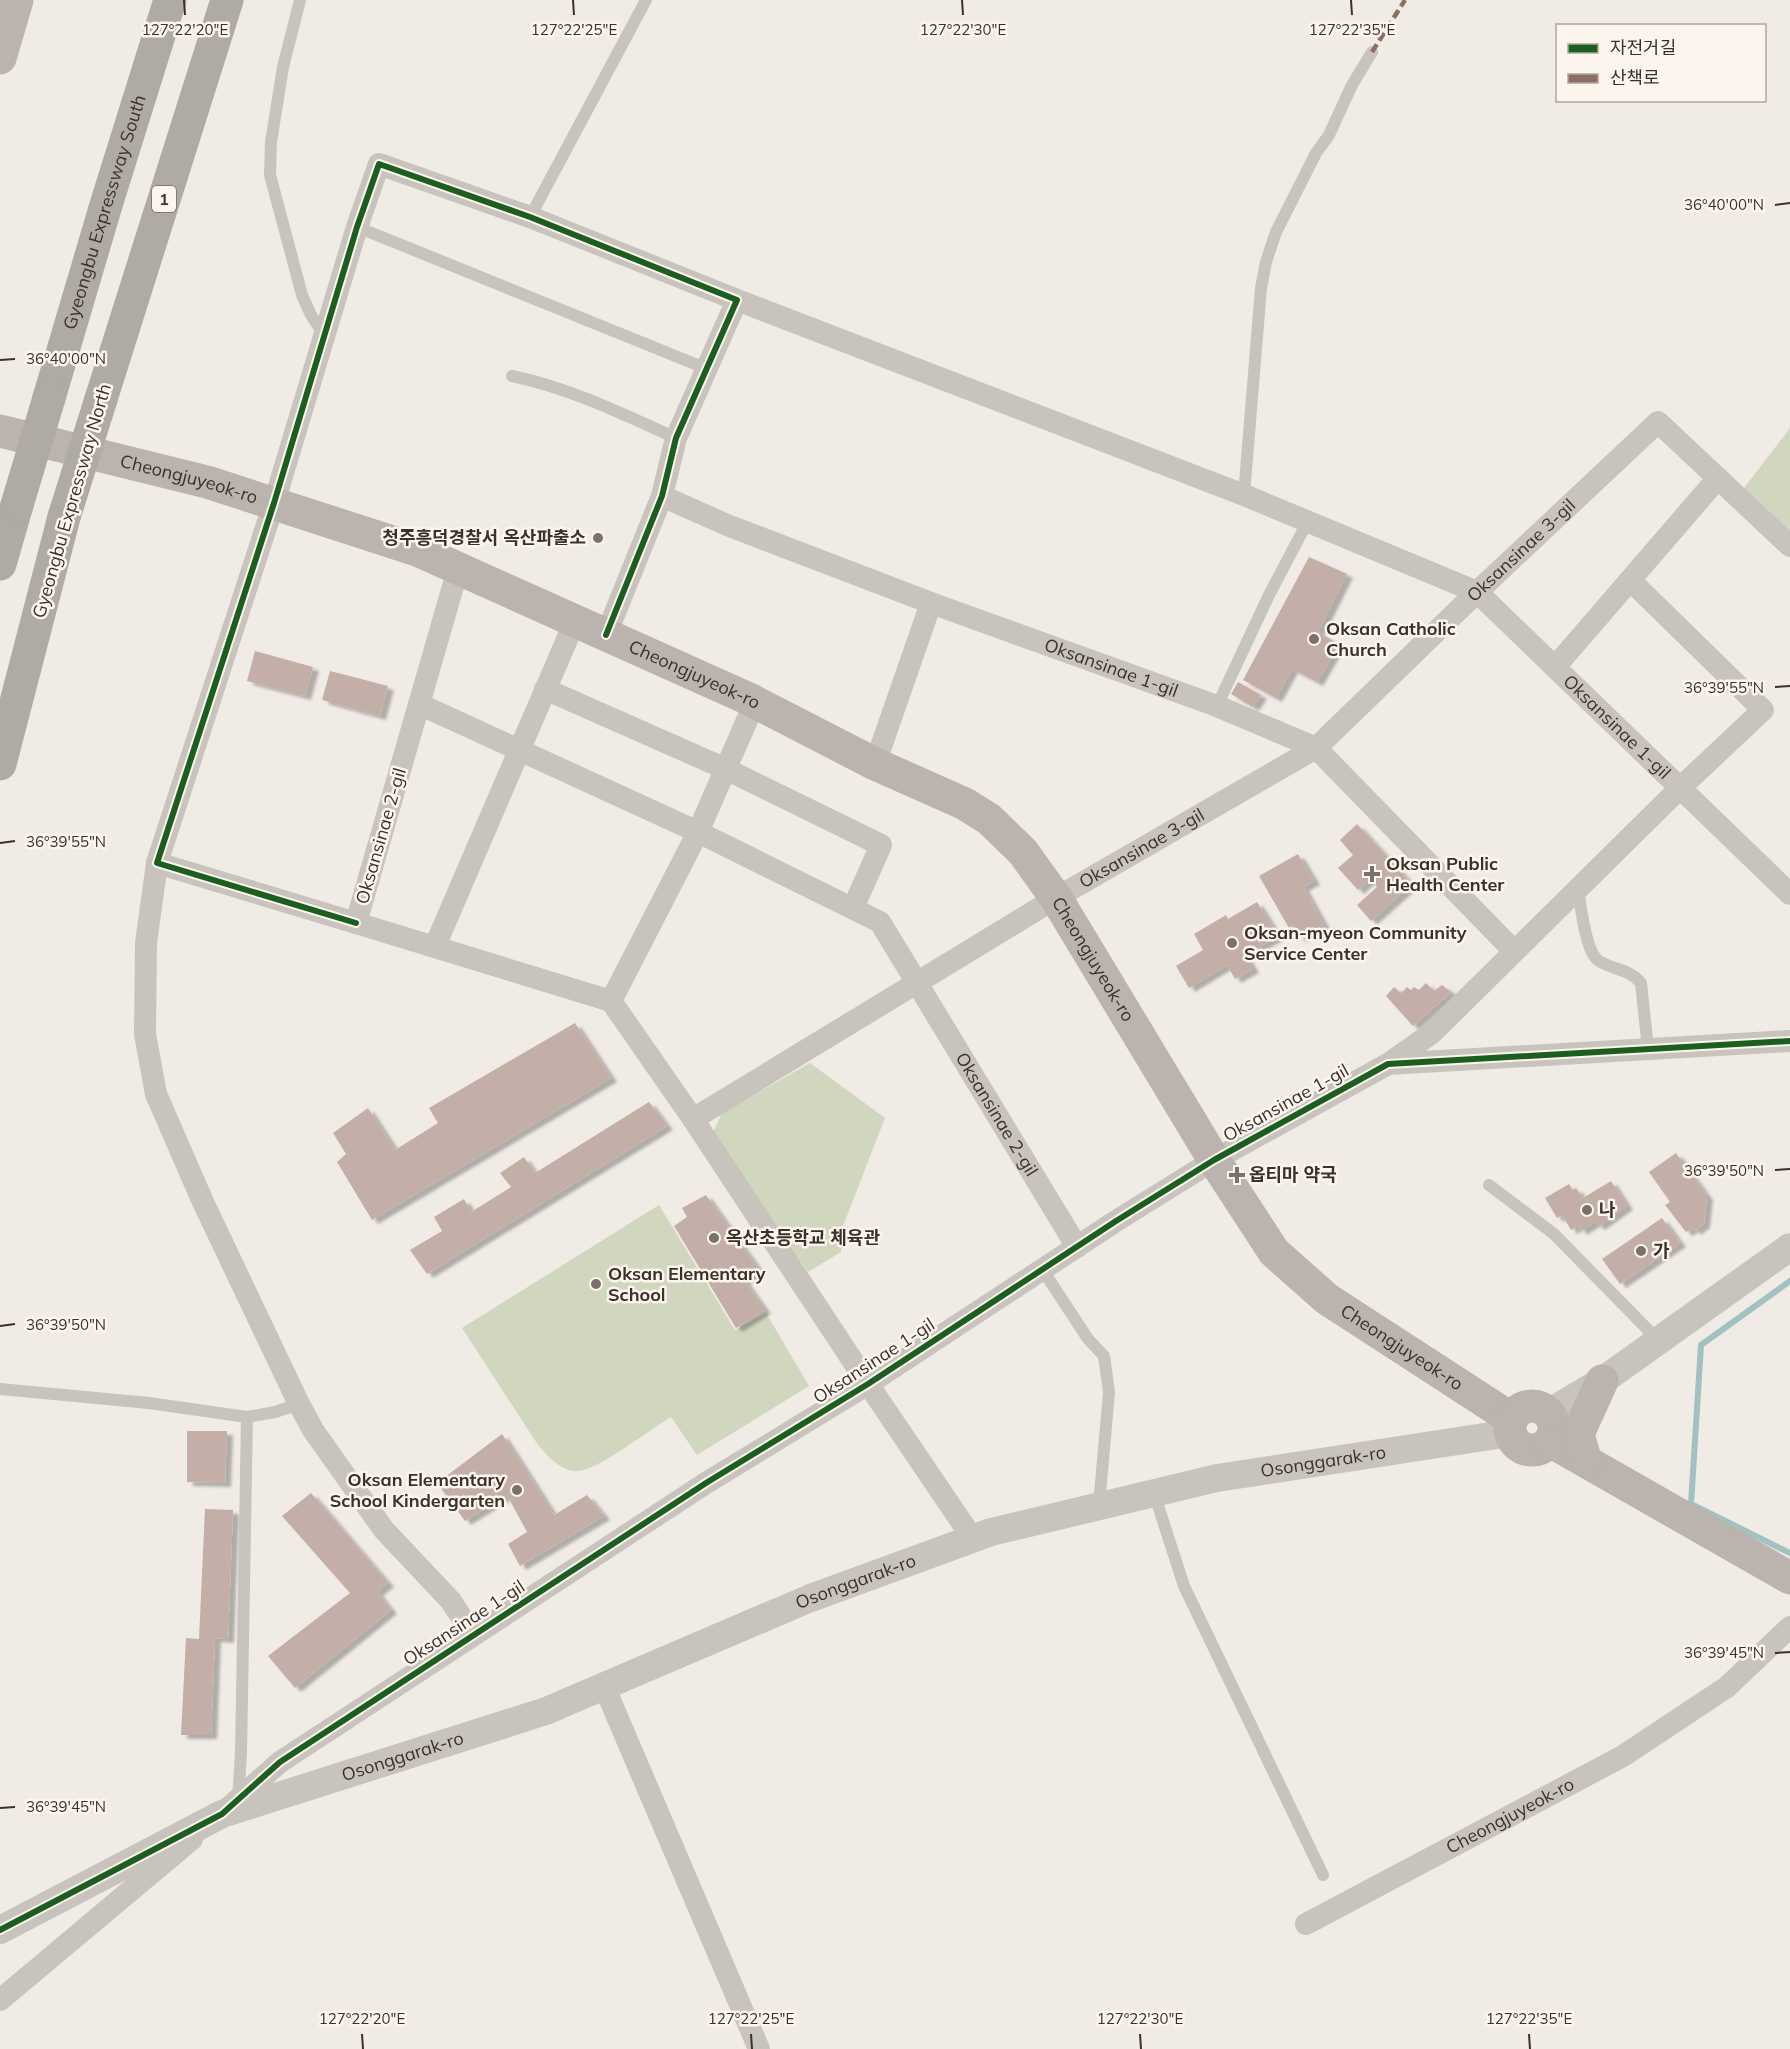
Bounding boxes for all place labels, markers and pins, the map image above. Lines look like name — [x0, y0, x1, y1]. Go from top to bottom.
place label: 청주흥덕경찰서 옥산파출소 — [382, 526, 586, 549]
marker: 청주흥덕경찰서 옥산파출소 — [591, 531, 605, 545]
place label: Oksan Catholic Church — [1326, 617, 1456, 661]
marker: Oksan Catholic Church — [1307, 632, 1321, 646]
place label: Oksan Public Health Center — [1386, 852, 1505, 896]
marker: Oksan Public Health Center — [1363, 865, 1381, 883]
place label: Oksan-myeon Community Service Center — [1244, 921, 1467, 965]
marker: Oksan-myeon Community Service Center — [1225, 936, 1239, 950]
place label: 옵티마 약국 — [1249, 1163, 1337, 1186]
marker: 옵티마 약국 — [1230, 1168, 1244, 1182]
place label: 나 — [1599, 1198, 1616, 1221]
marker: 나 — [1580, 1203, 1594, 1217]
place label: 옥산초등학교 체육관 — [726, 1226, 880, 1249]
marker: 옥산초등학교 체육관 — [707, 1231, 721, 1245]
place label: 가 — [1653, 1239, 1670, 1262]
marker: 가 — [1634, 1244, 1648, 1258]
place label: Oksan Elementary School — [608, 1262, 766, 1306]
marker: Oksan Elementary School — [589, 1277, 603, 1291]
place label: Oksan Elementary School Kindergarten — [330, 1468, 505, 1512]
marker: Oksan Elementary School Kindergarten — [510, 1483, 524, 1497]

